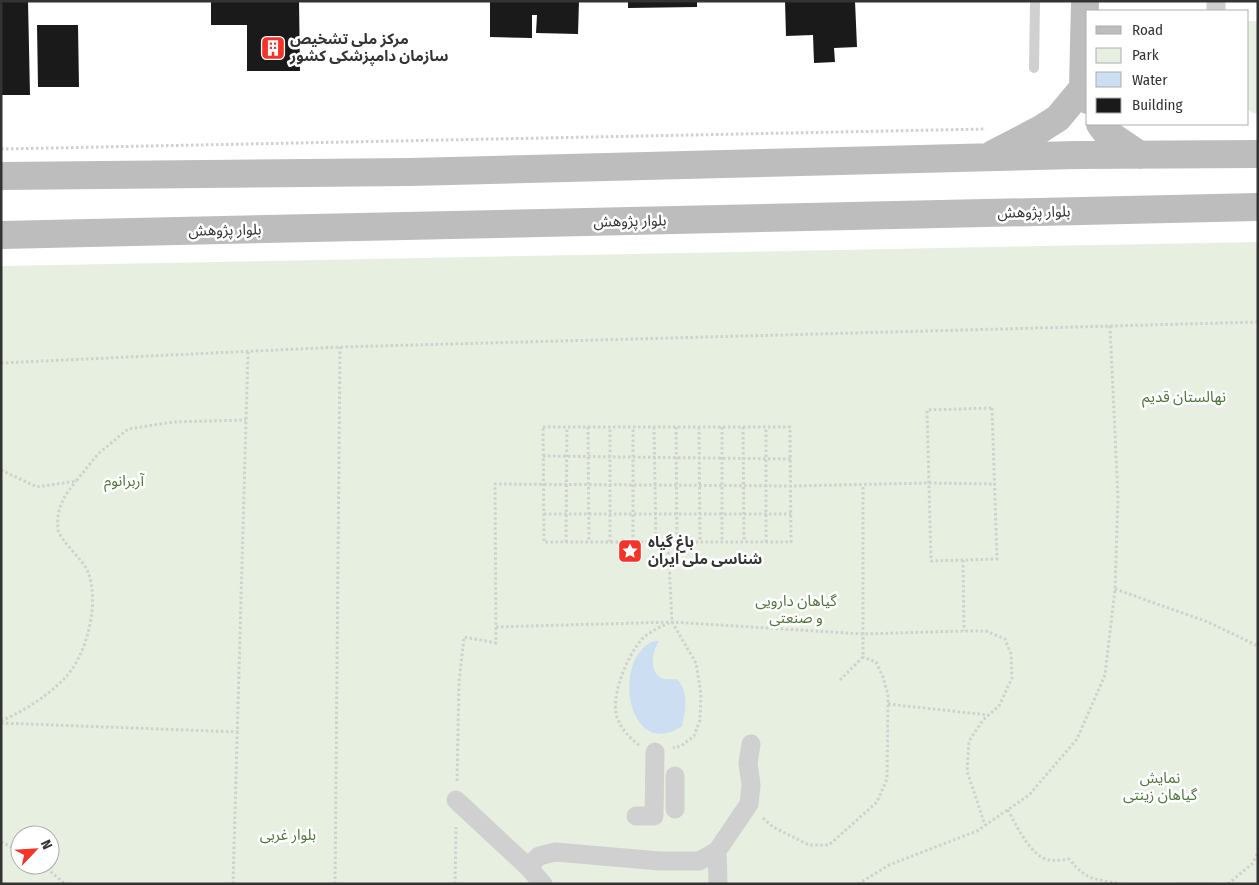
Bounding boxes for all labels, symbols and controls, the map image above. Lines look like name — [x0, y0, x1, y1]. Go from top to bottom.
legend — [1086, 10, 1249, 125]
text: Road — [1132, 21, 1163, 39]
place label: مرکز ملی تشخیص سازمان دامپزشکی کشور — [289, 30, 448, 66]
building icon: مرکز ملی تشخیص سازمان دامپزشکی کشور — [260, 35, 286, 61]
text: Park — [1132, 46, 1159, 64]
text: Water — [1132, 71, 1168, 89]
text: Building — [1132, 96, 1183, 114]
street label: بلوار پژوهش — [997, 202, 1071, 223]
street label: بلوار پژوهش — [593, 211, 667, 232]
street label: بلوار پژوهش — [188, 220, 262, 241]
park label: نهالستان قدیم — [1142, 388, 1226, 408]
park label: آربرانوم — [104, 472, 145, 492]
place label: باغ گیاه‌ شناسی ملی ایران — [648, 533, 762, 568]
place icon: باغ گیاه‌ شناسی ملی ایران — [617, 538, 643, 564]
park label: گیاهان دارویی و صنعتی — [755, 592, 838, 627]
park label: نمایش گیاهان زینتی — [1123, 769, 1198, 804]
north arrow — [10, 825, 60, 875]
park label: بلوار غربی — [260, 826, 316, 844]
text: N — [37, 837, 56, 852]

